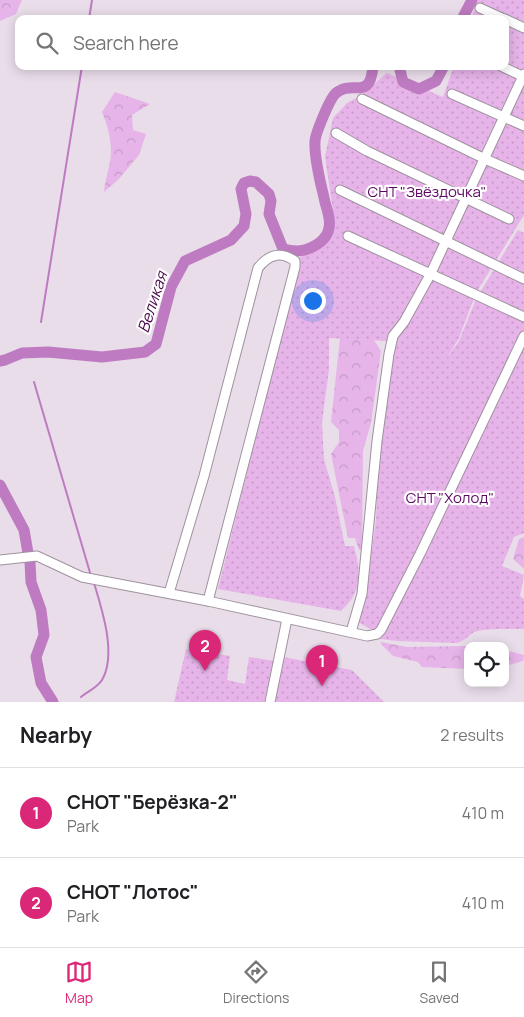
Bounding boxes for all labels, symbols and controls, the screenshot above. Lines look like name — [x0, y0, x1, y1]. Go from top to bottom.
search box — [15, 15, 509, 70]
icon: search — [33, 29, 61, 57]
text: Search here — [73, 30, 179, 56]
park label: СНТ "Звёздочка" — [368, 181, 486, 202]
water label: Великая — [132, 267, 173, 335]
your location — [300, 288, 326, 314]
park label: СНТ "Холод" — [406, 487, 494, 508]
pin: 2 — [189, 630, 221, 671]
map controls — [464, 642, 509, 687]
button: locate — [464, 642, 509, 687]
pin: 1 — [306, 645, 338, 686]
text: Nearby — [20, 721, 92, 749]
text: 2 results — [440, 724, 504, 746]
text: СНОТ "Берёзка-2" — [67, 789, 238, 815]
text: 1 — [32, 802, 40, 824]
text: 410 m — [462, 802, 504, 824]
text: Park — [67, 815, 99, 837]
text: СНОТ "Лотос" — [67, 879, 199, 905]
text: 2 — [31, 892, 41, 914]
text: 410 m — [462, 892, 504, 914]
text: Park — [67, 905, 99, 927]
tab: Map — [65, 958, 93, 1007]
tab: Directions — [223, 958, 289, 1007]
tab: Saved — [420, 958, 459, 1007]

